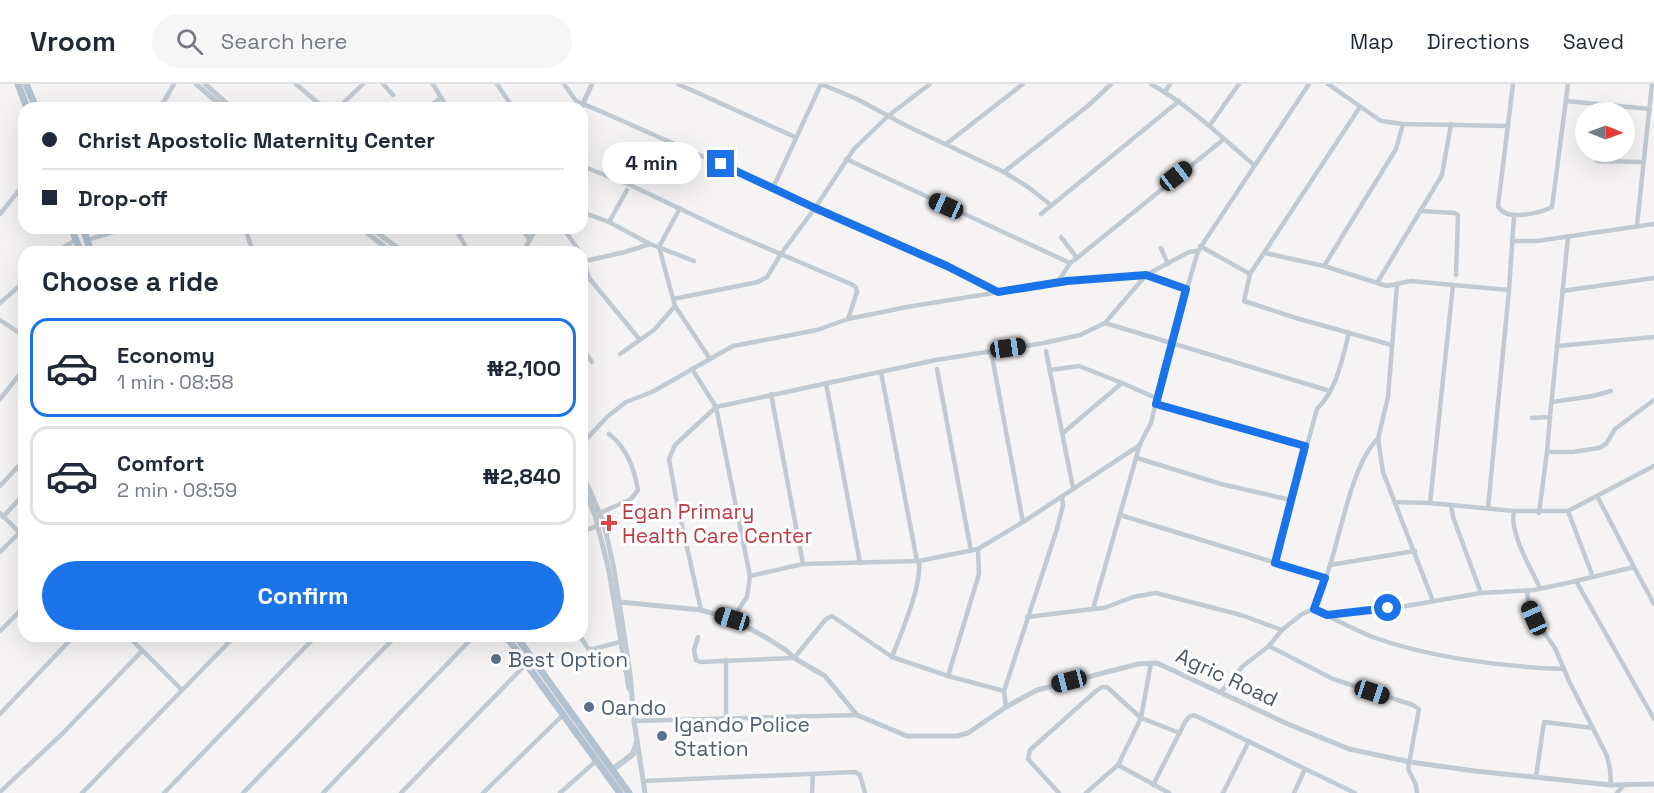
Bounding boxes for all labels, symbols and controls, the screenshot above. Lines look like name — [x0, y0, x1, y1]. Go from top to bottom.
search box — [152, 14, 572, 68]
text: Vroom — [30, 23, 116, 59]
icon: search — [173, 25, 206, 58]
text: Search here — [221, 27, 348, 55]
text: Map — [1350, 28, 1394, 55]
text: Directions — [1427, 28, 1530, 55]
text: Saved — [1563, 28, 1624, 55]
north arrow — [1575, 102, 1635, 162]
map controls — [1575, 102, 1635, 162]
text: Christ Apostolic Maternity Center — [78, 126, 435, 154]
callout: 4 min — [601, 143, 700, 185]
text: 4 min — [625, 150, 678, 176]
route end — [707, 150, 734, 177]
car — [1156, 158, 1196, 194]
text: Drop-off — [78, 184, 168, 212]
car — [926, 190, 966, 222]
text: Choose a ride — [42, 264, 219, 299]
car — [989, 337, 1027, 359]
icon: car — [45, 341, 99, 395]
text: Economy — [117, 341, 215, 369]
text: ₦2,100 — [486, 354, 561, 382]
text: 1 min · 08:58 — [117, 369, 234, 395]
icon: car — [45, 449, 99, 503]
text: Comfort — [117, 449, 205, 477]
text: ₦2,840 — [482, 462, 561, 490]
text: 2 min · 08:59 — [117, 477, 237, 503]
place label: Egan Primary Health Care Center — [622, 498, 812, 549]
marker: Egan Primary Health Care Center — [600, 514, 618, 532]
button: Confirm — [42, 561, 564, 630]
route start — [1374, 594, 1401, 621]
car — [1518, 598, 1550, 638]
car — [712, 605, 752, 633]
street label: Agric Road — [1172, 642, 1282, 712]
place label: Best Option — [508, 646, 628, 673]
marker: Best Option — [489, 652, 503, 666]
car — [1049, 668, 1089, 694]
car — [1352, 678, 1392, 706]
place label: Oando — [601, 694, 667, 721]
marker: Oando — [582, 700, 596, 714]
place label: Igando Police Station — [674, 711, 810, 762]
marker: Igando Police Station — [655, 729, 669, 743]

